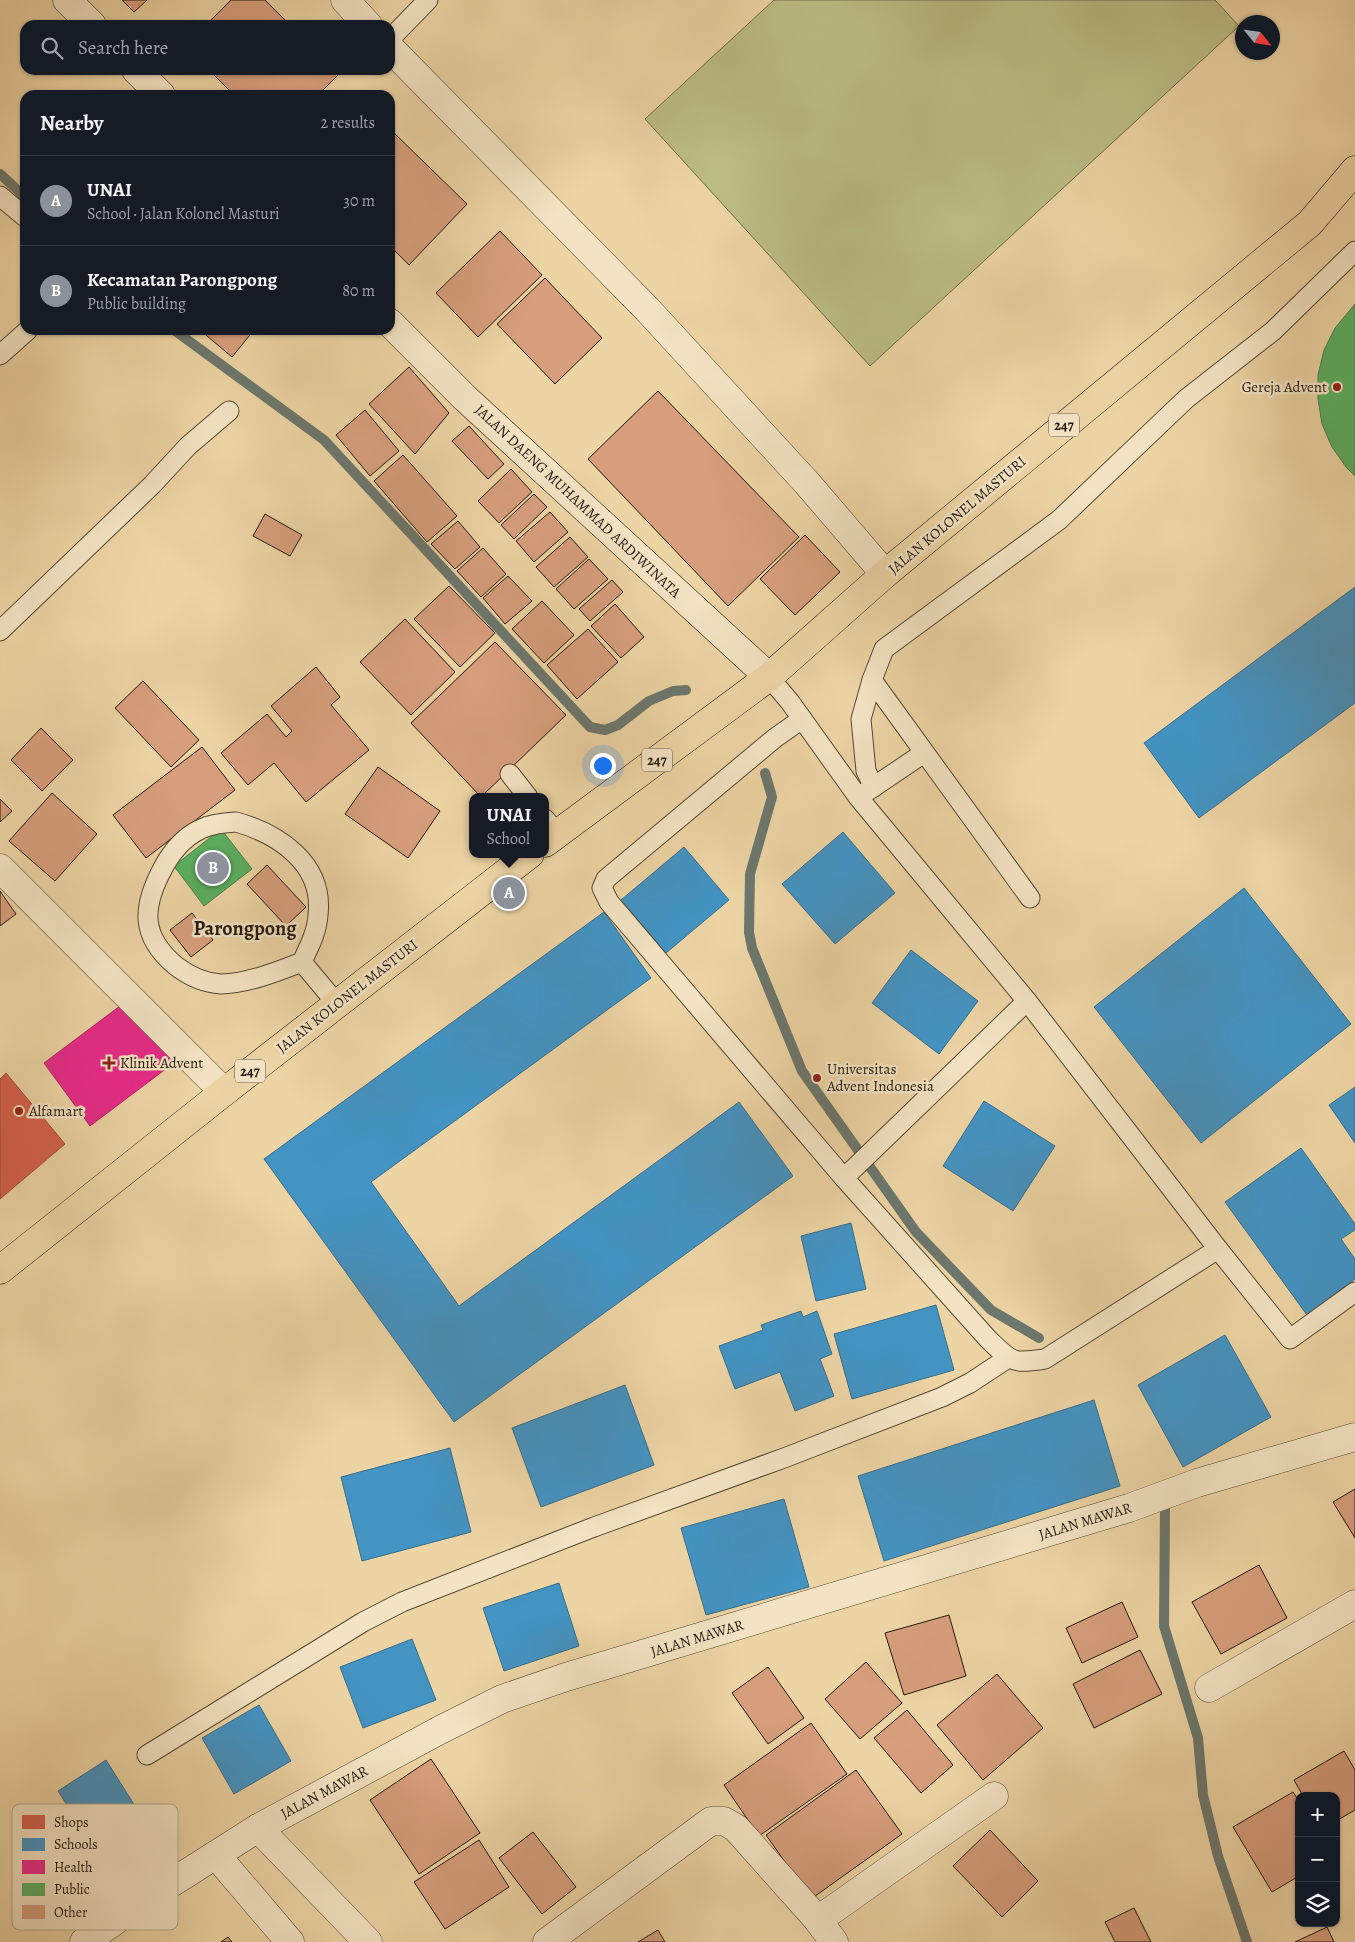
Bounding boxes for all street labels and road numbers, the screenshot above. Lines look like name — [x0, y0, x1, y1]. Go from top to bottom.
street label: JALAN DAENG MUHAMMAD ARDIWINATA — [471, 400, 686, 602]
road number: 247 — [1049, 414, 1079, 436]
street label: JALAN KOLONEL MASTURI — [884, 451, 1030, 579]
road number: 247 — [642, 748, 672, 772]
street label: JALAN KOLONEL MASTURI — [272, 935, 422, 1057]
road number: 247 — [235, 1060, 265, 1082]
street label: JALAN MAWAR — [1036, 1497, 1135, 1545]
street label: JALAN MAWAR — [648, 1614, 747, 1662]
street label: JALAN MAWAR — [277, 1760, 372, 1823]

